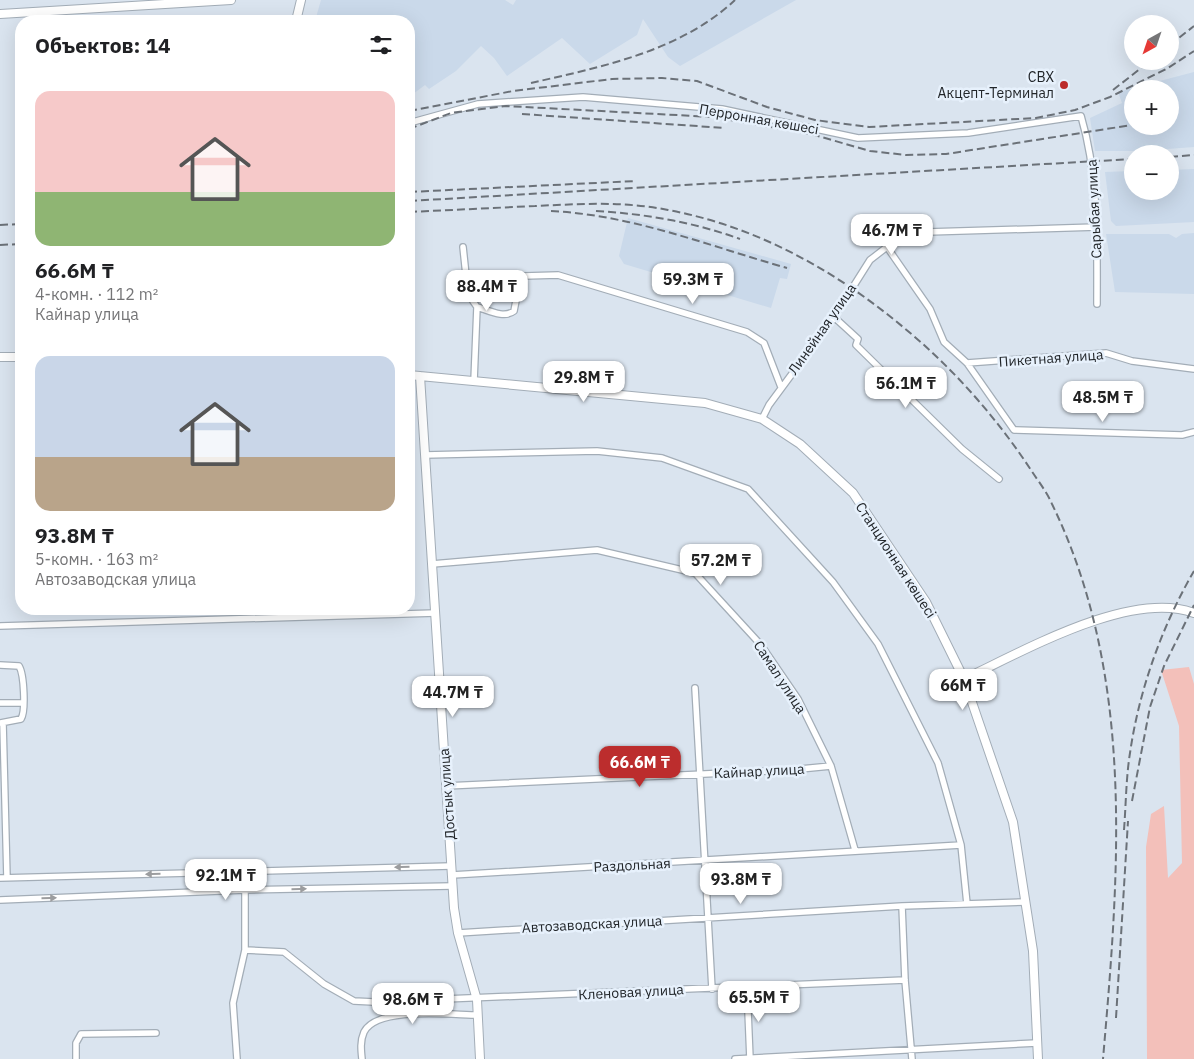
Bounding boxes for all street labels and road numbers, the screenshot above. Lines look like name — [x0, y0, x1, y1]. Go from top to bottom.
street label: Перронная көшесі — [698, 100, 820, 138]
street label: Сарыбая улица — [1082, 158, 1106, 259]
street label: Линейная улица — [784, 279, 860, 378]
street label: Пикетная улица — [998, 345, 1104, 371]
street label: Станционная көшесі — [852, 499, 940, 621]
street label: Самал улица — [750, 637, 811, 717]
street label: Достык улица — [435, 747, 459, 840]
street label: Кайнар улица — [713, 760, 805, 782]
street label: Раздольная — [593, 854, 671, 876]
street label: Автозаводская улица — [521, 911, 663, 937]
street label: Кленовая улица — [578, 980, 685, 1004]

